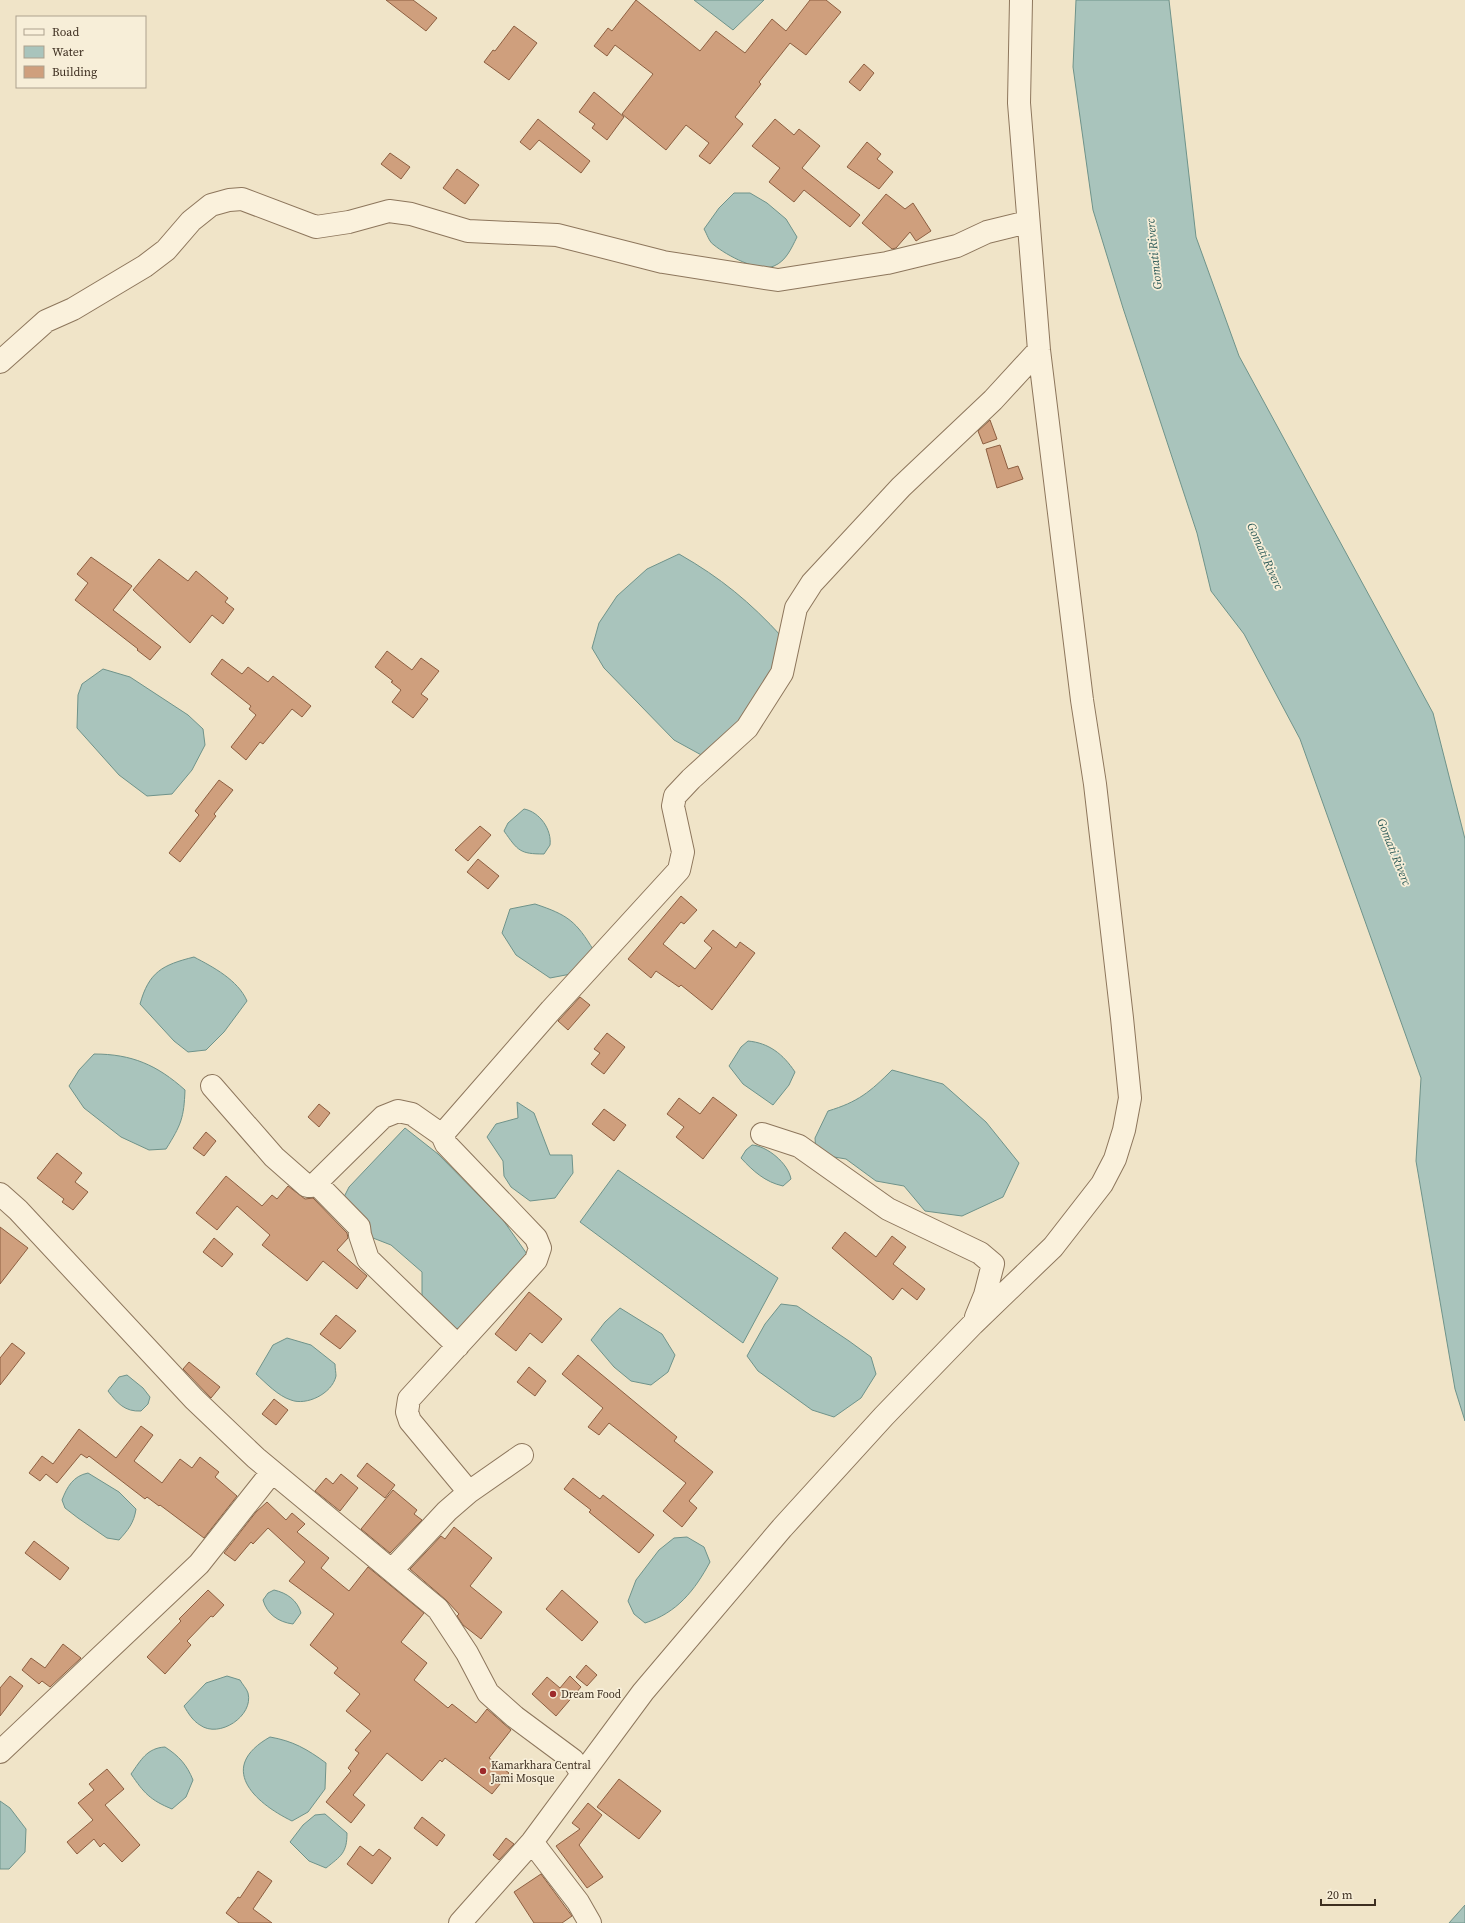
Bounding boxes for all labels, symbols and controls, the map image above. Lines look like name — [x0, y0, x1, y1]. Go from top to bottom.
legend — [16, 16, 146, 88]
text: Road — [52, 24, 79, 40]
text: Water — [52, 44, 84, 60]
text: Building — [52, 64, 97, 80]
water label: Gomati Riverc — [1142, 218, 1166, 290]
water label: Gomati Riverc — [1243, 520, 1287, 592]
water label: Gomati Riverc — [1373, 816, 1415, 888]
place label: Dream Food — [561, 1687, 622, 1702]
marker: Dream Food — [548, 1689, 558, 1699]
place label: Kamarkhara Central Jami Mosque — [490, 1758, 591, 1786]
marker: Kamarkhara Central Jami Mosque — [478, 1766, 488, 1776]
scale bar — [1321, 1881, 1375, 1907]
text: 20 m — [1327, 1887, 1353, 1903]

